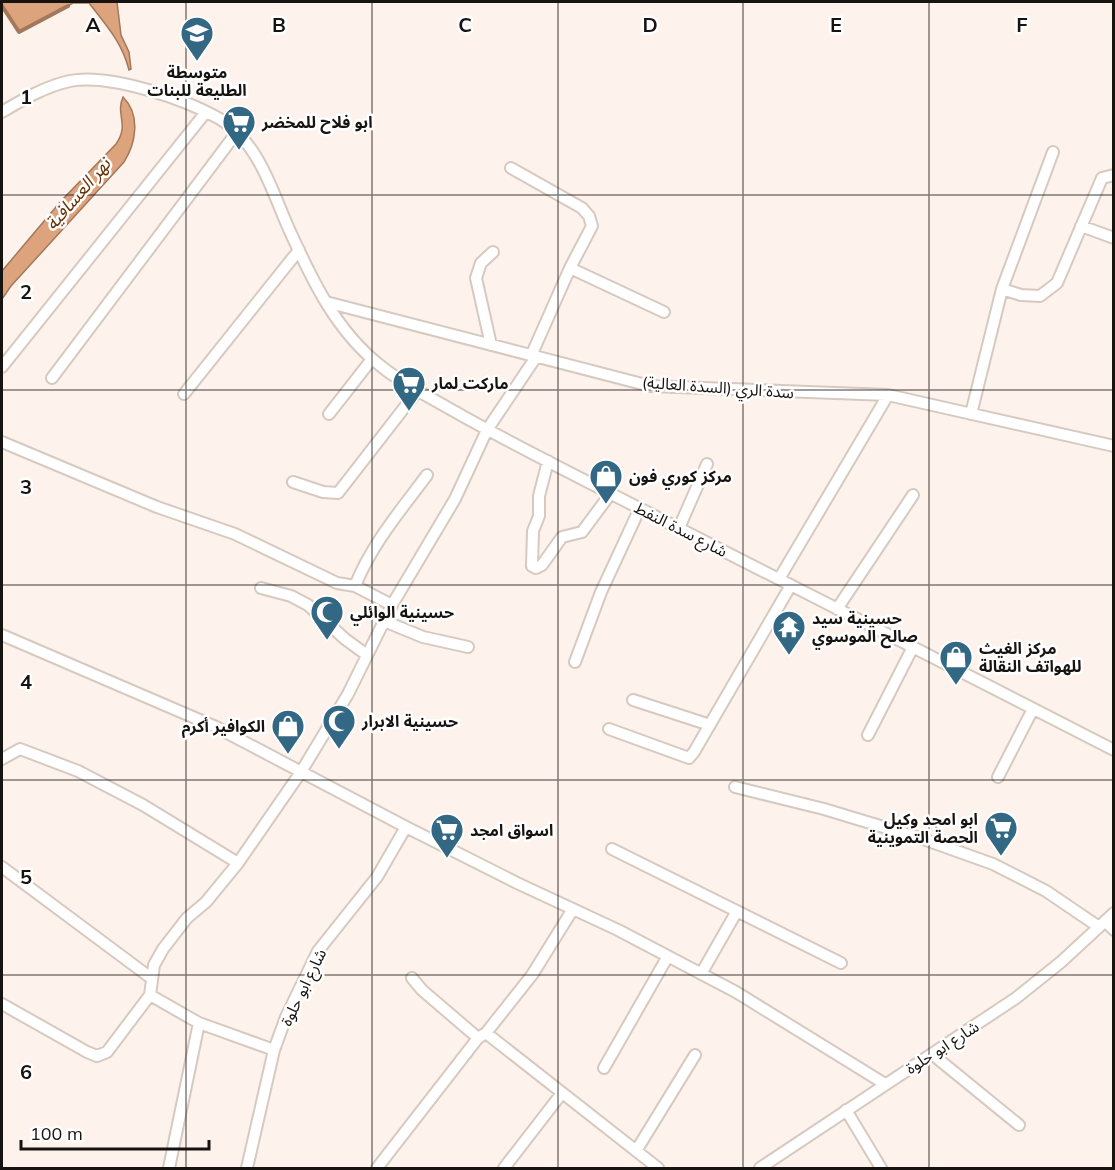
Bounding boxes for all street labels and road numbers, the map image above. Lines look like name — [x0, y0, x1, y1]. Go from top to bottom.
street label: سدة الري (السدة العالية) — [641, 372, 795, 405]
street label: شارع سدة النفط — [630, 497, 731, 564]
street label: شارع ابو حلوة — [276, 945, 333, 1030]
street label: شارع ابو حلوة — [902, 1016, 984, 1081]

